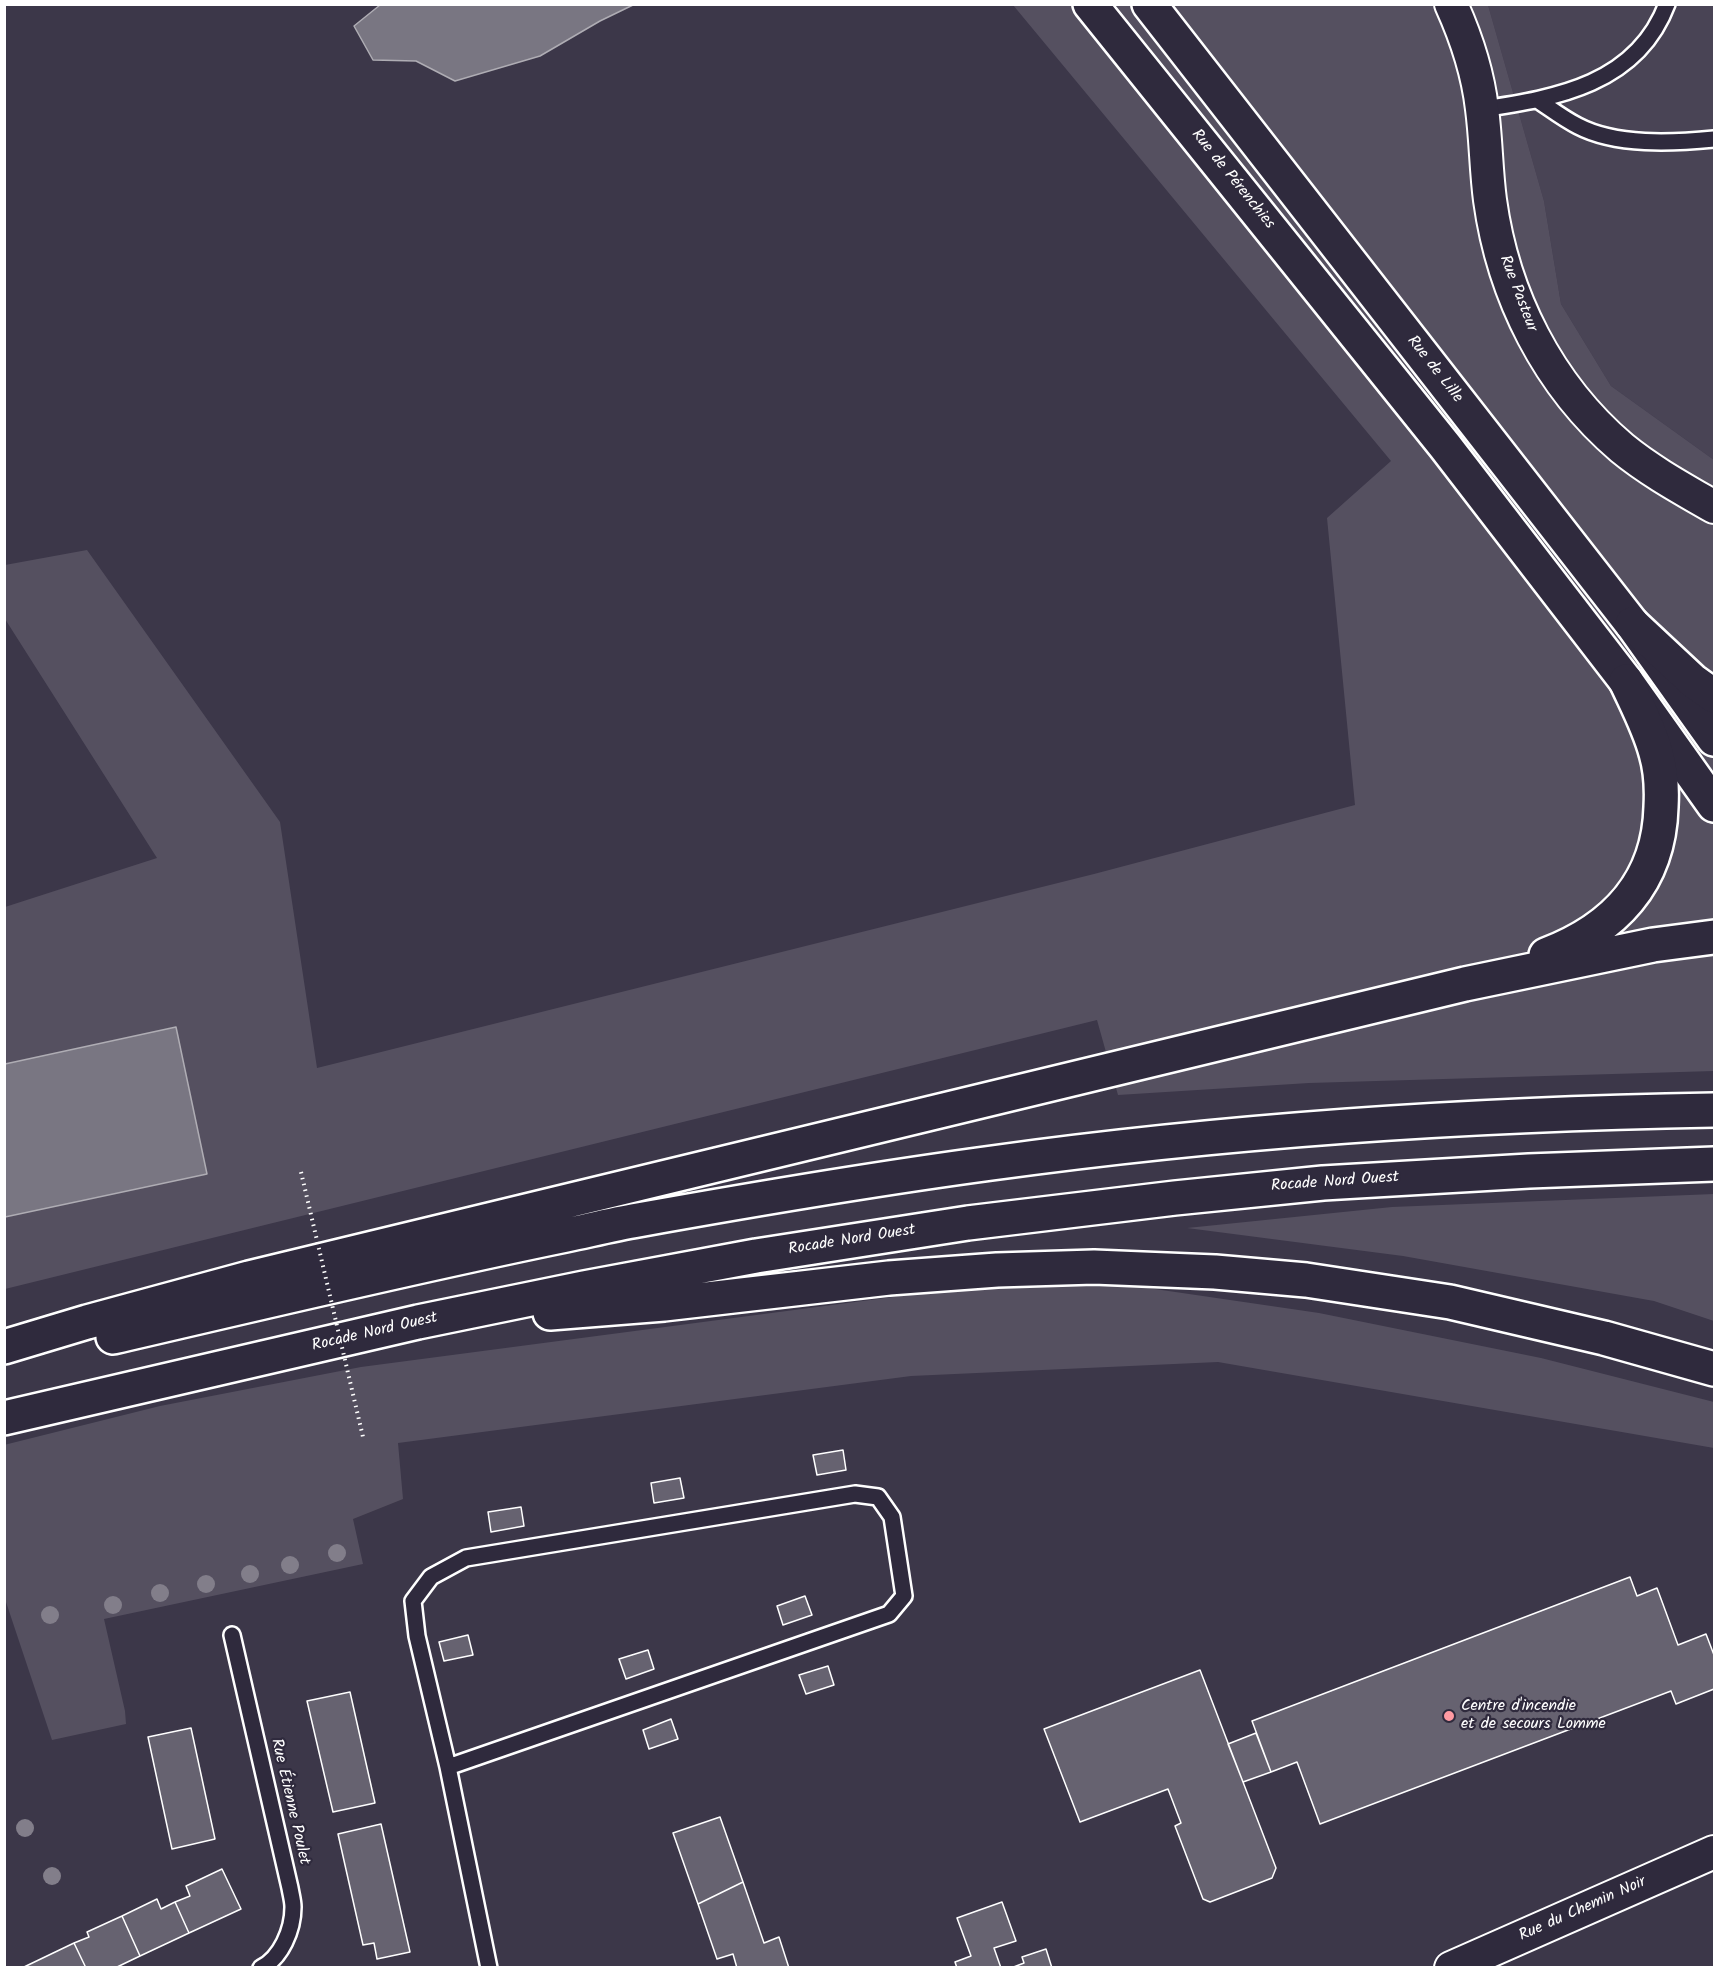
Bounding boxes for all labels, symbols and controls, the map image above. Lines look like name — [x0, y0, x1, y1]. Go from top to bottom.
street label: Rue de Pérenchies — [1186, 126, 1278, 234]
street label: Rue Pasteur — [1494, 253, 1540, 335]
street label: Rue de Lille — [1402, 333, 1466, 407]
street label: Rocade Nord Ouest — [1270, 1169, 1400, 1197]
street label: Rocade Nord Ouest — [787, 1221, 917, 1261]
street label: Rocade Nord Ouest — [310, 1309, 440, 1357]
place label: Centre d'incendie et de secours Lomme — [1461, 1697, 1606, 1735]
marker: Centre d'incendie et de secours Lomme — [1442, 1709, 1456, 1723]
street label: Rue Étienne Poulet — [265, 1737, 313, 1867]
street label: Rue du Chemin Noir — [1517, 1873, 1649, 1947]

